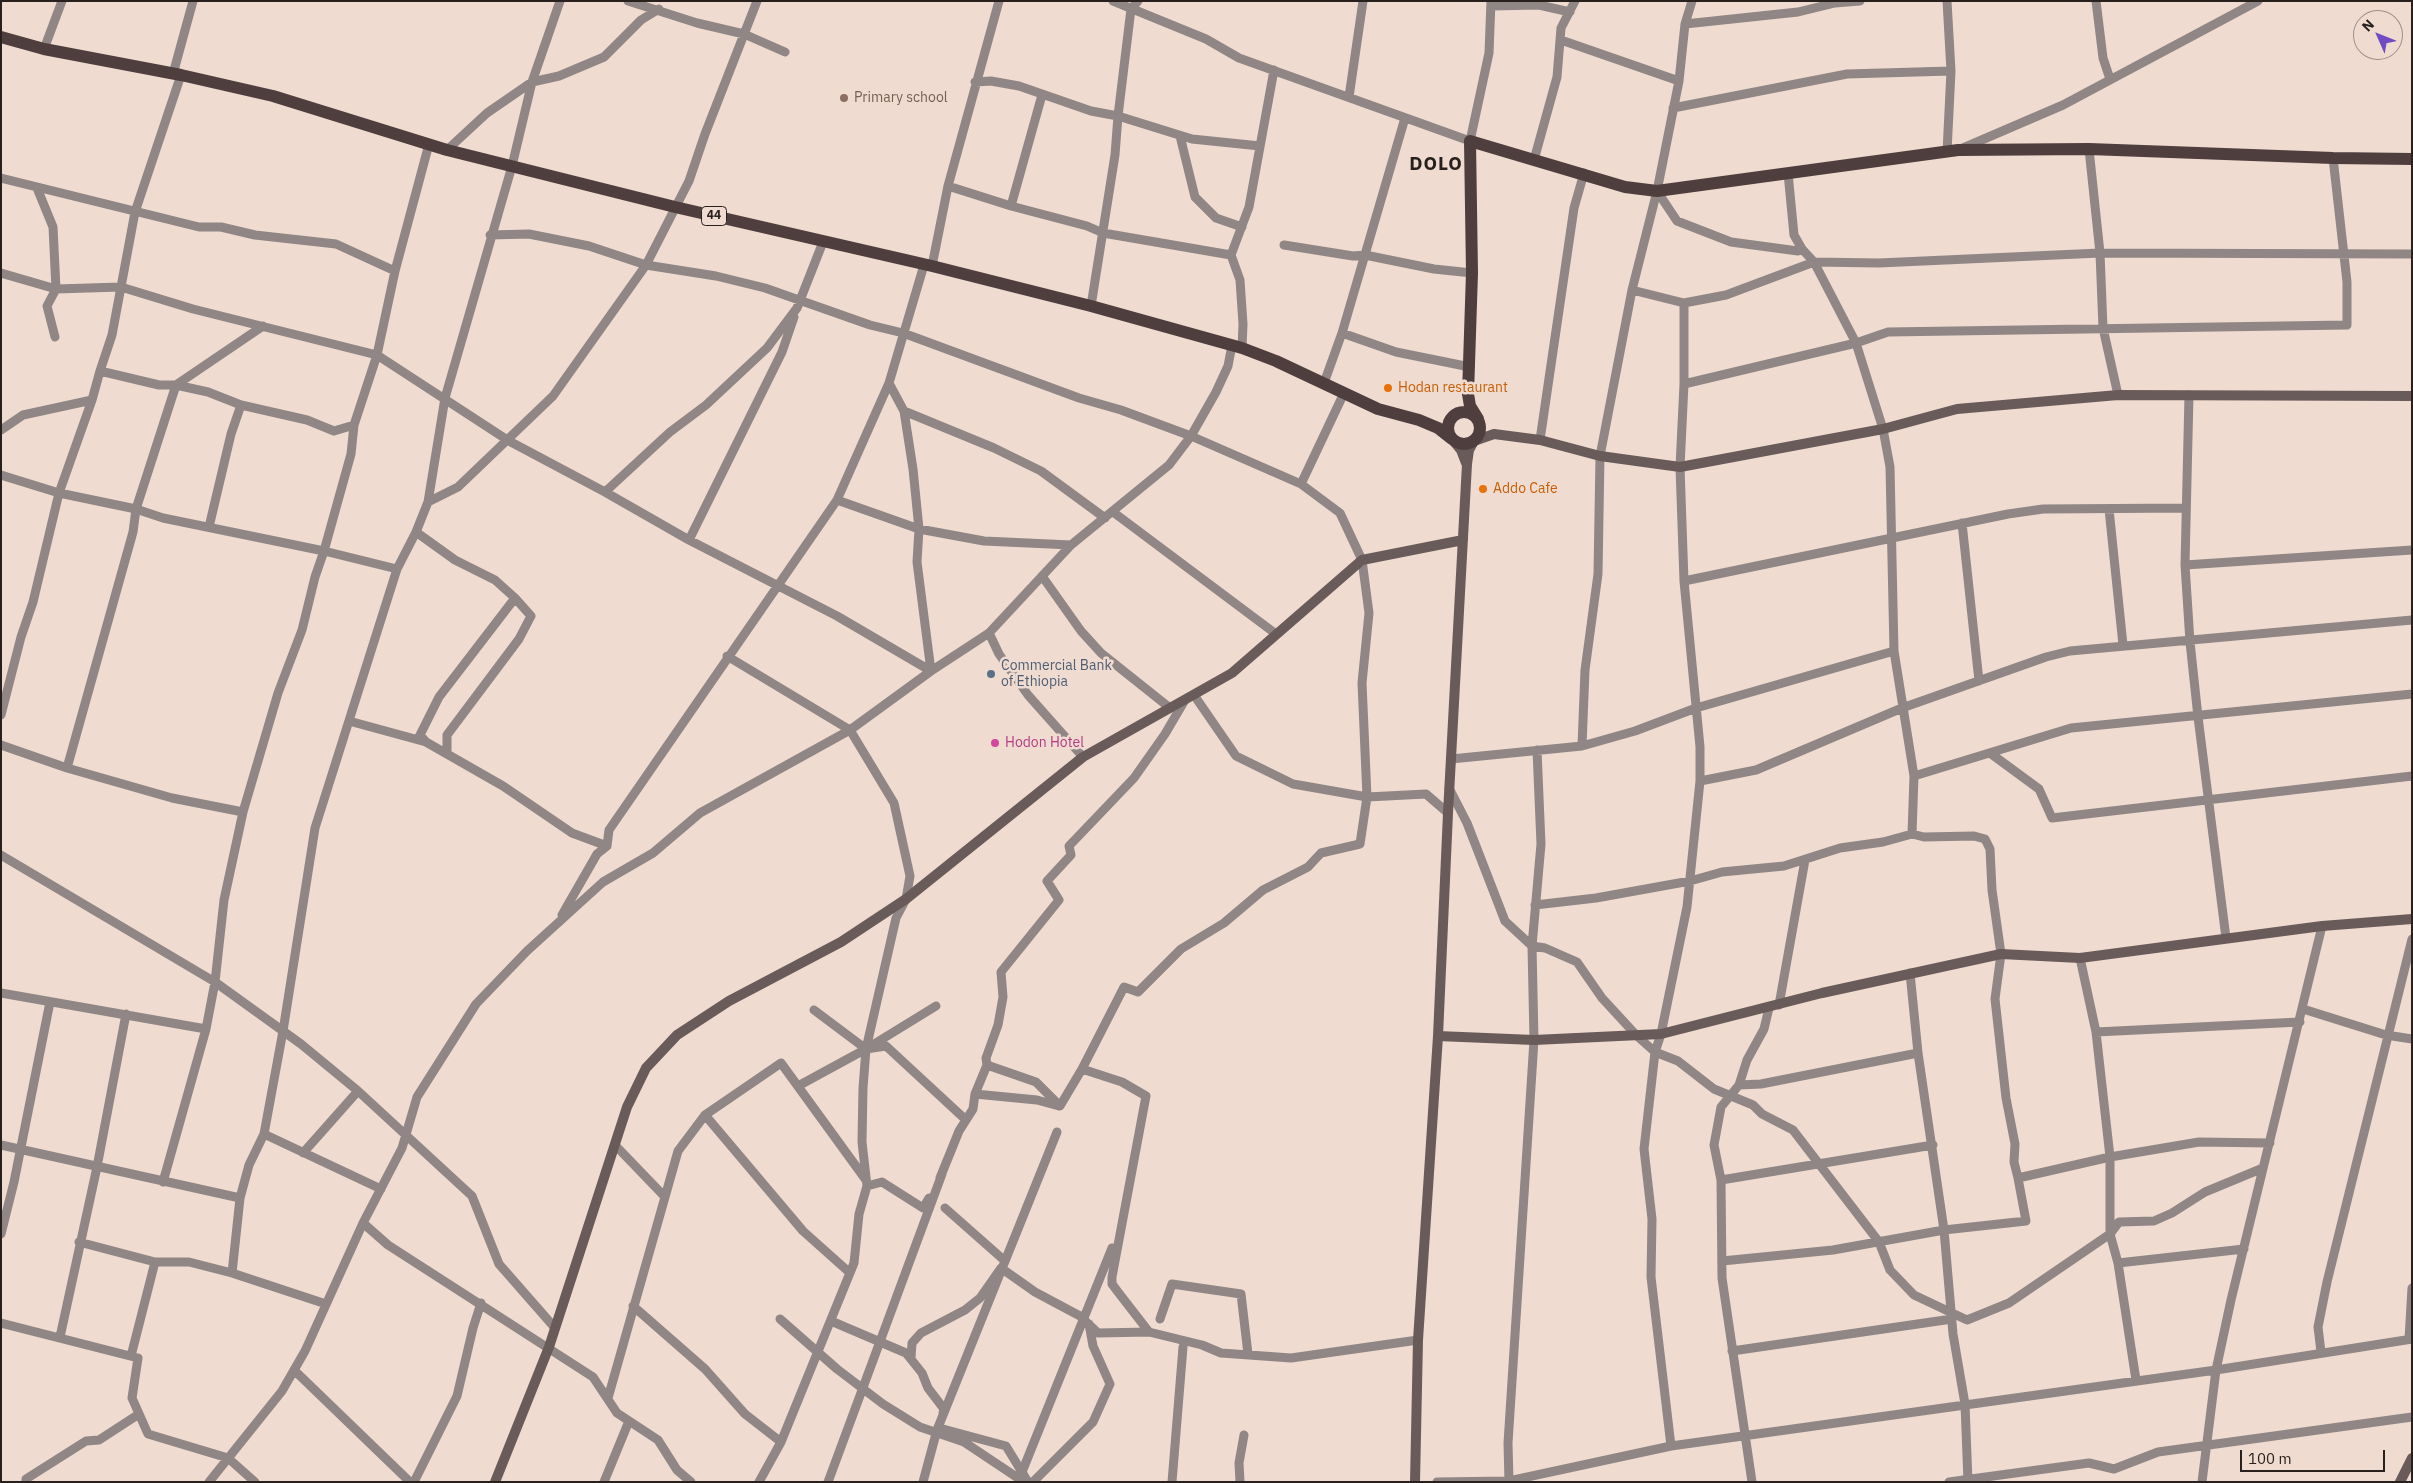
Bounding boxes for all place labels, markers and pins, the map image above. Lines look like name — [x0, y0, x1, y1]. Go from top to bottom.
place label: Primary school — [854, 90, 948, 106]
marker: Primary school — [838, 92, 850, 104]
place label: Hodan restaurant — [1398, 380, 1508, 396]
marker: Hodan restaurant — [1382, 382, 1394, 394]
place label: Addo Cafe — [1493, 481, 1558, 497]
marker: Addo Cafe — [1477, 483, 1489, 495]
place label: Commercial Bank of Ethiopia — [1001, 658, 1112, 690]
marker: Commercial Bank of Ethiopia — [985, 668, 997, 680]
place label: Hodon Hotel — [1005, 735, 1084, 751]
marker: Hodon Hotel — [989, 737, 1001, 749]

